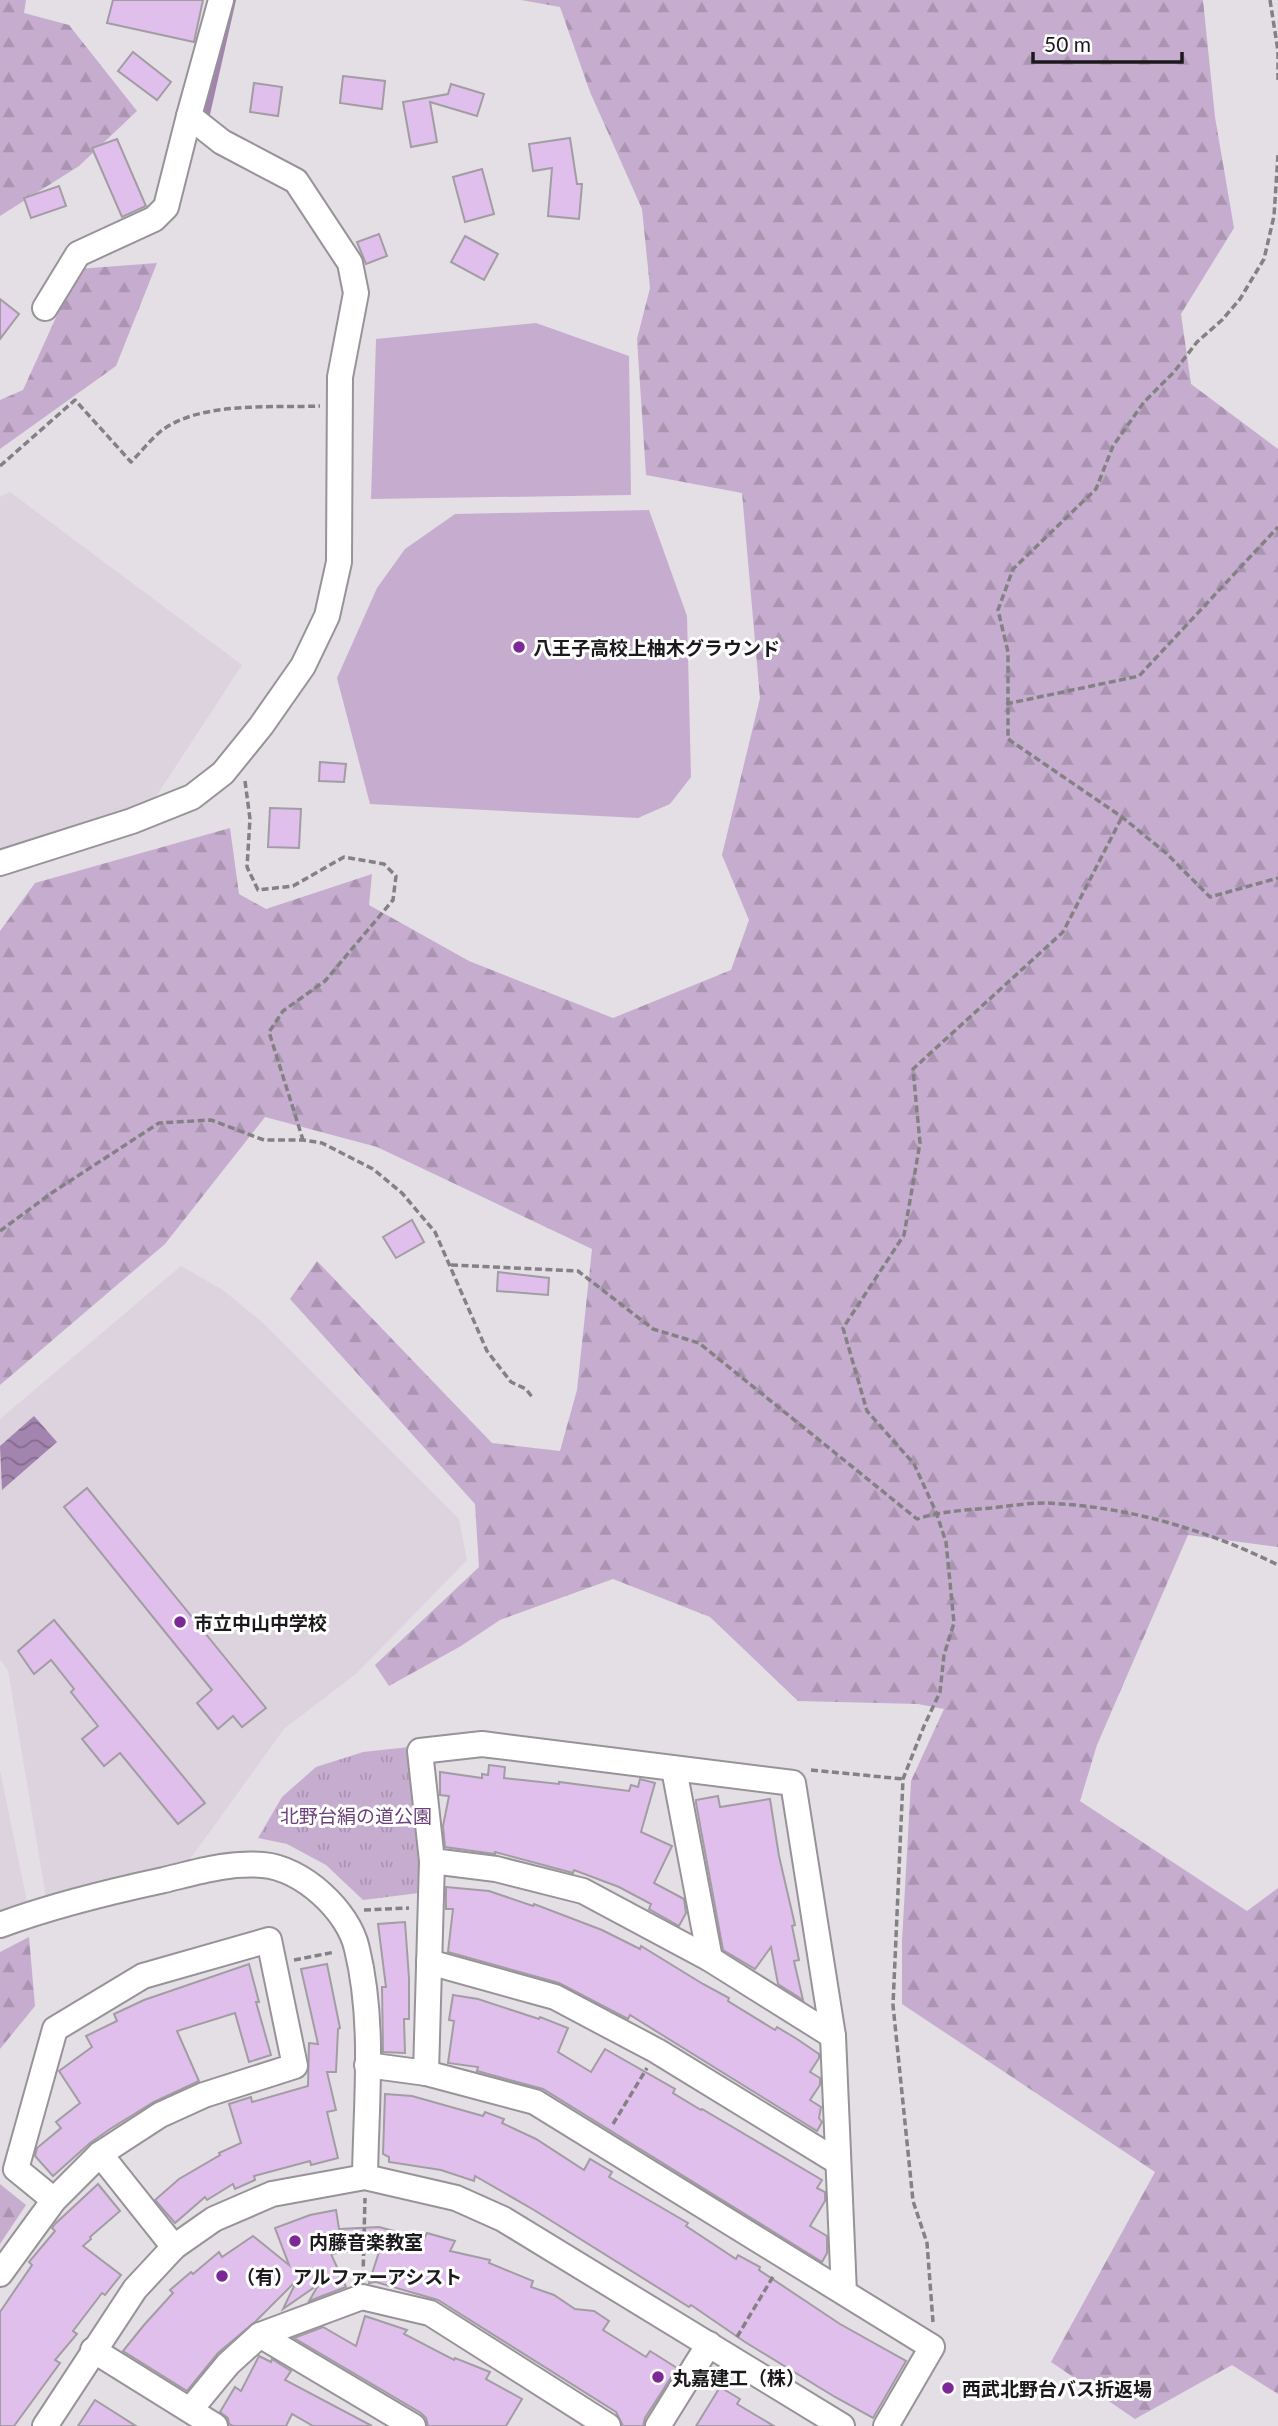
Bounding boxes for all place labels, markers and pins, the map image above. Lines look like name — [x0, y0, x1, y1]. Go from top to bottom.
place label: 八王子高校上柚木グラウンド — [533, 636, 780, 659]
marker: 八王子高校上柚木グラウンド — [511, 639, 527, 655]
place label: 市立中山中学校 — [194, 1611, 327, 1634]
marker: 市立中山中学校 — [172, 1614, 188, 1630]
place label: 内藤音楽教室 — [309, 2230, 423, 2253]
marker: 内藤音楽教室 — [287, 2233, 303, 2249]
place label: （有）アルファーアシスト — [236, 2265, 462, 2288]
marker: （有）アルファーアシスト — [214, 2268, 230, 2284]
place label: 丸嘉建工（株） — [672, 2366, 805, 2389]
marker: 丸嘉建工（株） — [650, 2369, 666, 2385]
place label: 西武北野台バス折返場 — [962, 2377, 1152, 2400]
marker: 西武北野台バス折返場 — [940, 2380, 956, 2396]

